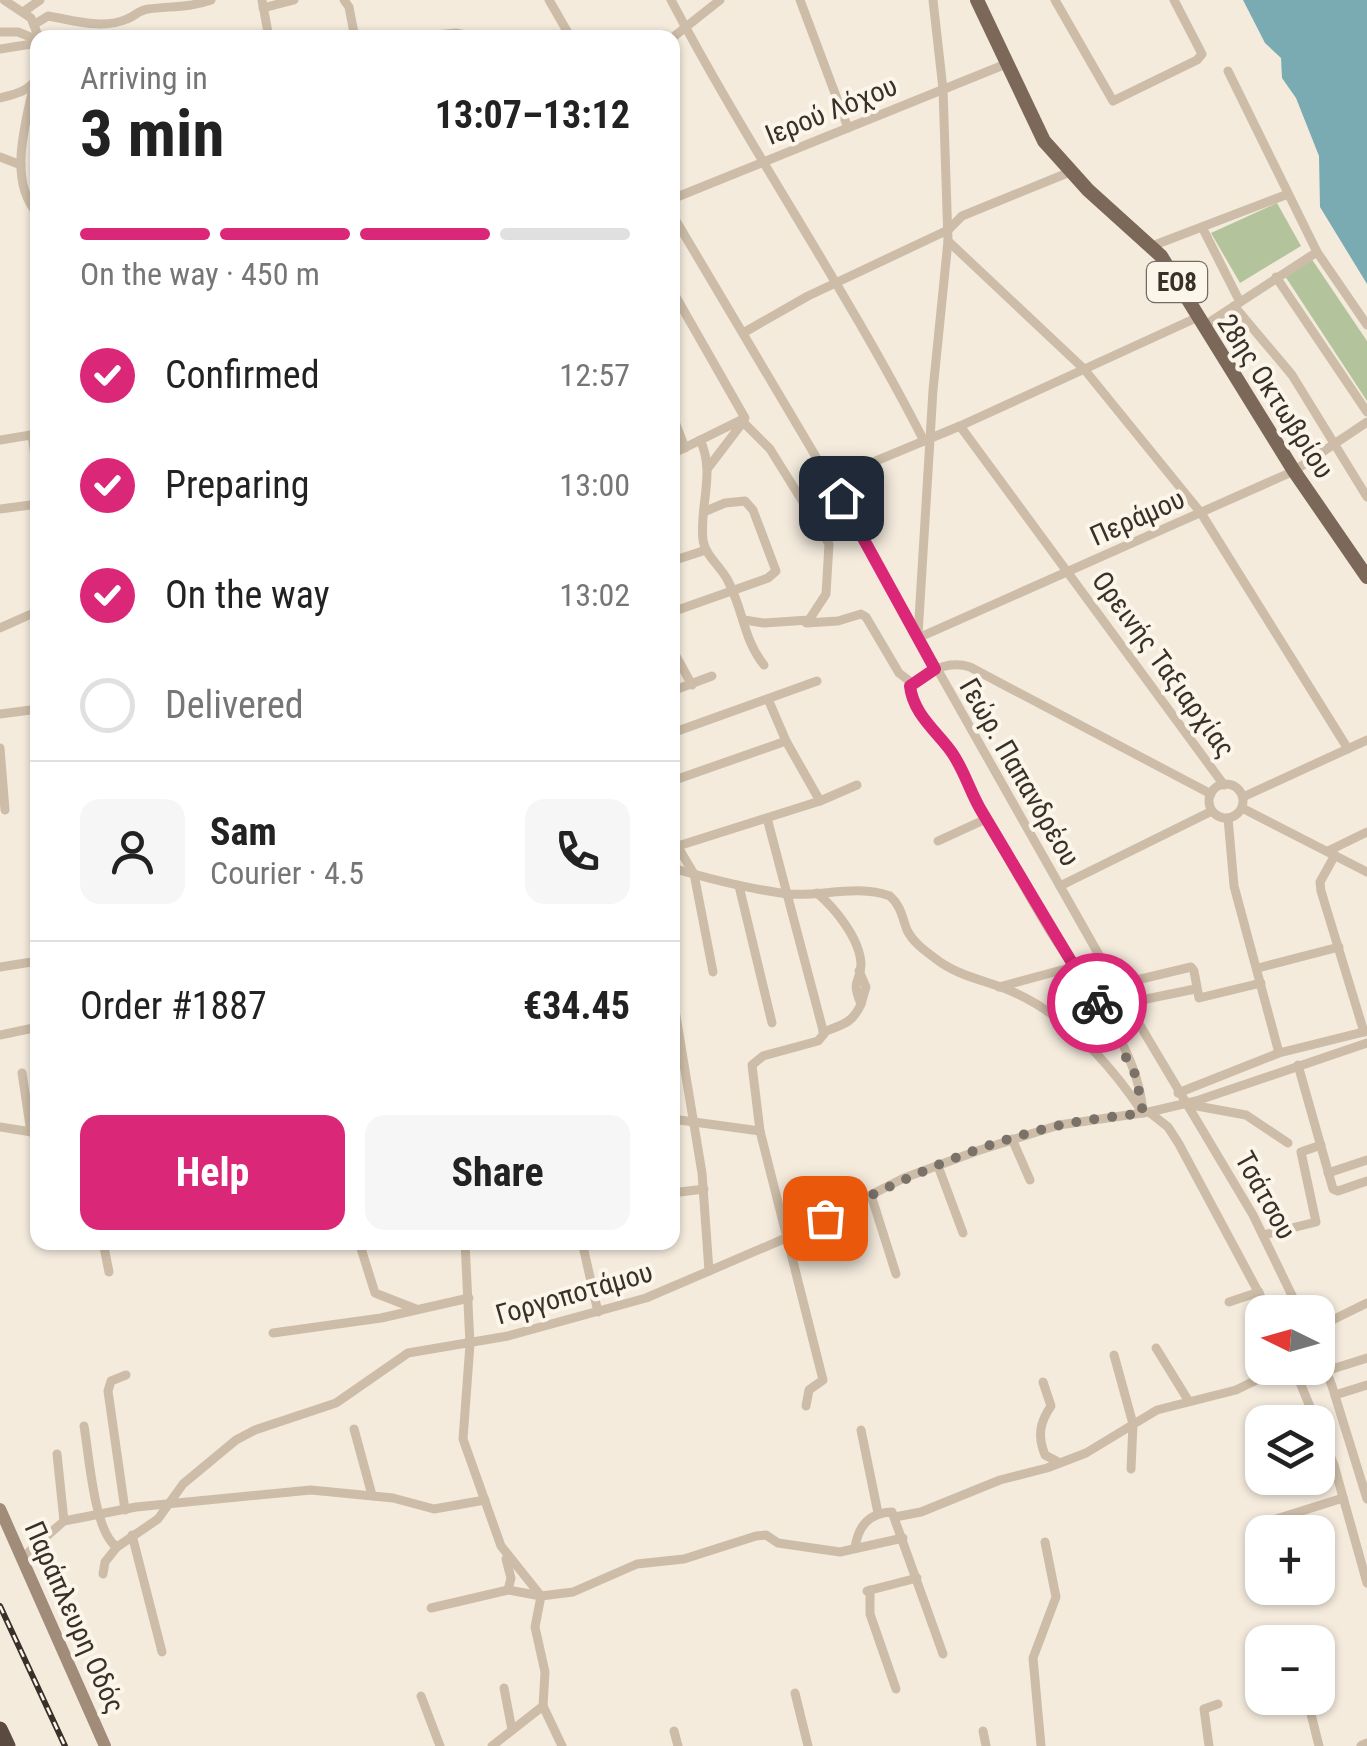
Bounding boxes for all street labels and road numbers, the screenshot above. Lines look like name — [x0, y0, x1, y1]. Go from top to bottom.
street label: Ιερού Λόχου — [760, 69, 902, 152]
road number: ΕΟ8 — [1147, 262, 1207, 302]
street label: 28ης Οκτωβρίου — [1210, 308, 1341, 485]
street label: Περάμου — [1085, 482, 1190, 553]
street label: Ορεινής Ταξιαρχίας — [1085, 565, 1242, 764]
street label: Γεώρ. Παπανδρέου — [952, 672, 1087, 872]
street label: Τσάτσου — [1228, 1146, 1303, 1245]
street label: Γοργοποτάμου — [492, 1255, 656, 1332]
street label: Παράπλευρη Οδός — [18, 1516, 132, 1718]

